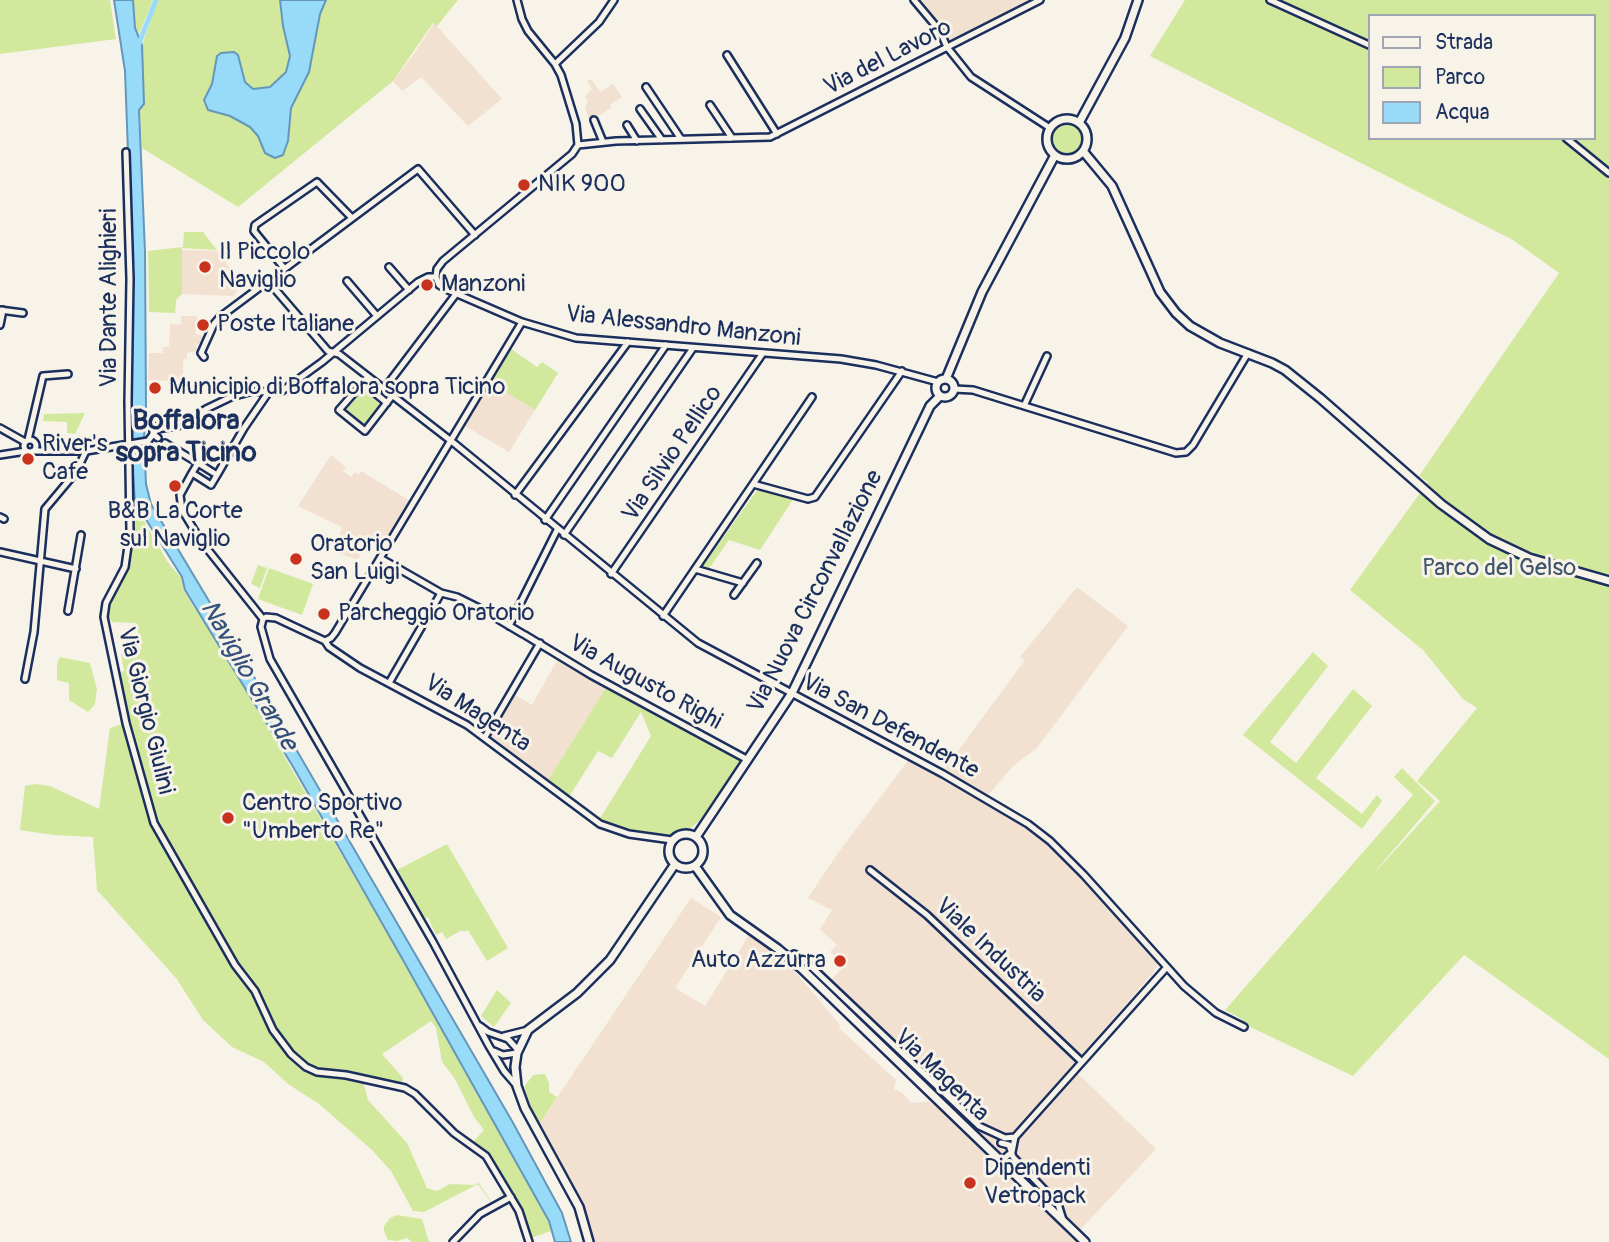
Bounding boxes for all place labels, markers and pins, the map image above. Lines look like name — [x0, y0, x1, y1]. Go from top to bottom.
place label: NIK 900 — [538, 171, 626, 199]
marker: NIK 900 — [516, 177, 532, 193]
place label: Il Piccolo Naviglio — [219, 239, 310, 295]
marker: Il Piccolo Naviglio — [197, 259, 213, 275]
place label: Manzoni — [441, 271, 525, 299]
marker: Manzoni — [419, 277, 435, 293]
place label: Poste Italiane — [217, 311, 354, 339]
marker: Poste Italiane — [195, 317, 211, 333]
place label: Municipio di Boffalora sopra Ticino — [169, 374, 505, 402]
marker: Municipio di Boffalora sopra Ticino — [147, 380, 163, 396]
place label: River's Cafe — [42, 431, 108, 487]
marker: River's Cafe — [20, 451, 36, 467]
marker: B&B La Corte sul Naviglio — [167, 478, 183, 494]
place label: B&B La Corte sul Naviglio — [107, 498, 243, 554]
place label: Oratorio San Luigi — [310, 531, 399, 587]
marker: Oratorio San Luigi — [288, 551, 304, 567]
place label: Parcheggio Oratorio — [338, 600, 534, 628]
marker: Parcheggio Oratorio — [316, 606, 332, 622]
place label: Centro Sportivo "Umberto Re" — [242, 790, 402, 846]
marker: Centro Sportivo "Umberto Re" — [220, 810, 236, 826]
place label: Auto Azzurra — [691, 947, 826, 975]
marker: Auto Azzurra — [832, 953, 848, 969]
place label: Dipendenti Vetropack — [984, 1155, 1090, 1211]
marker: Dipendenti Vetropack — [962, 1175, 978, 1191]

